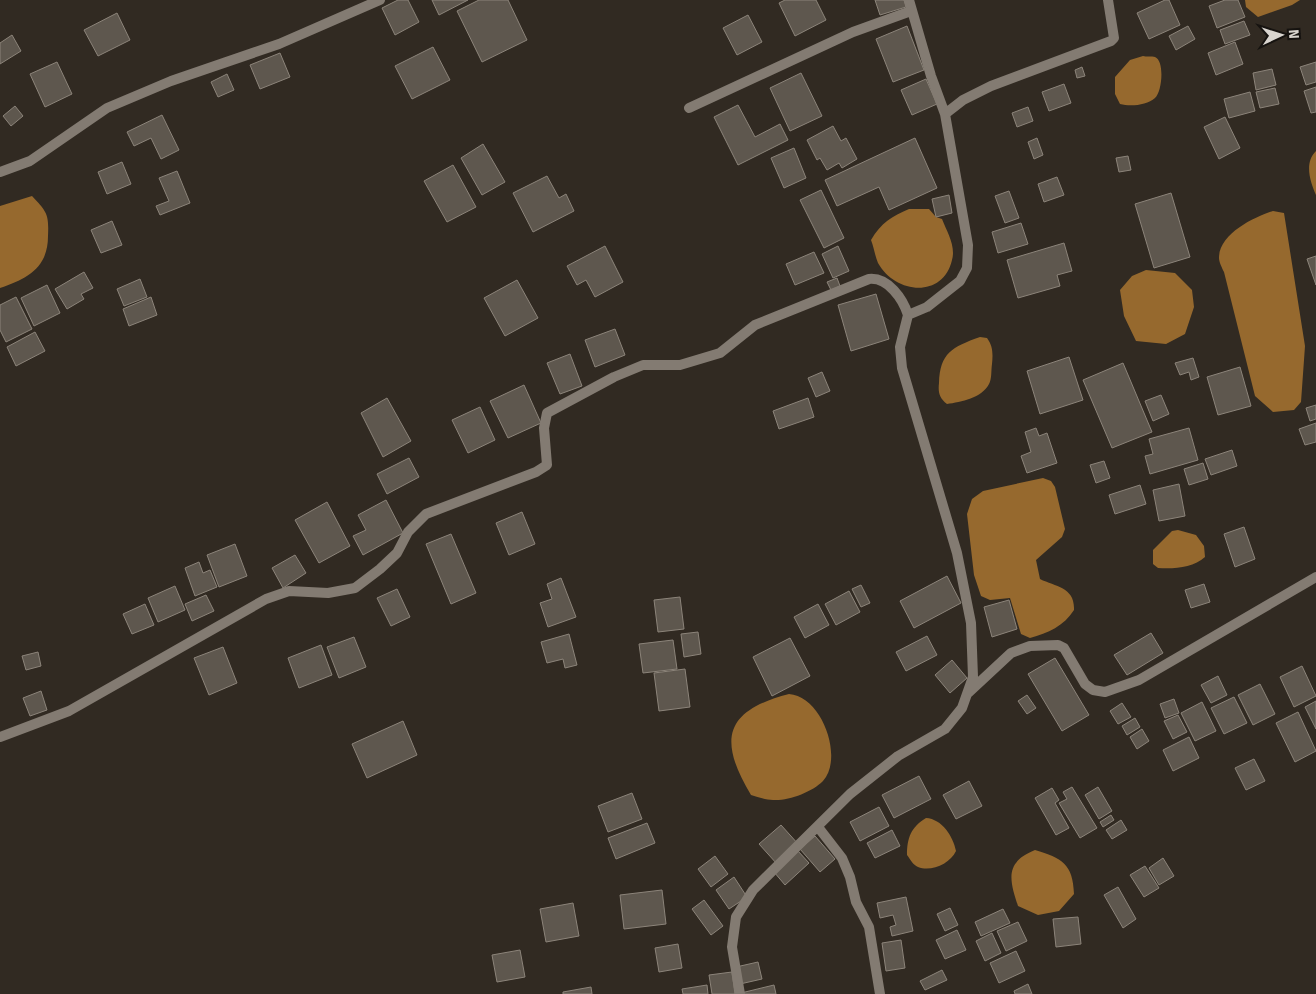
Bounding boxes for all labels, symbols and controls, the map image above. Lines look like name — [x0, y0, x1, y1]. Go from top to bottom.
north arrow — [1256, 10, 1306, 60]
text: N — [1285, 29, 1302, 39]

